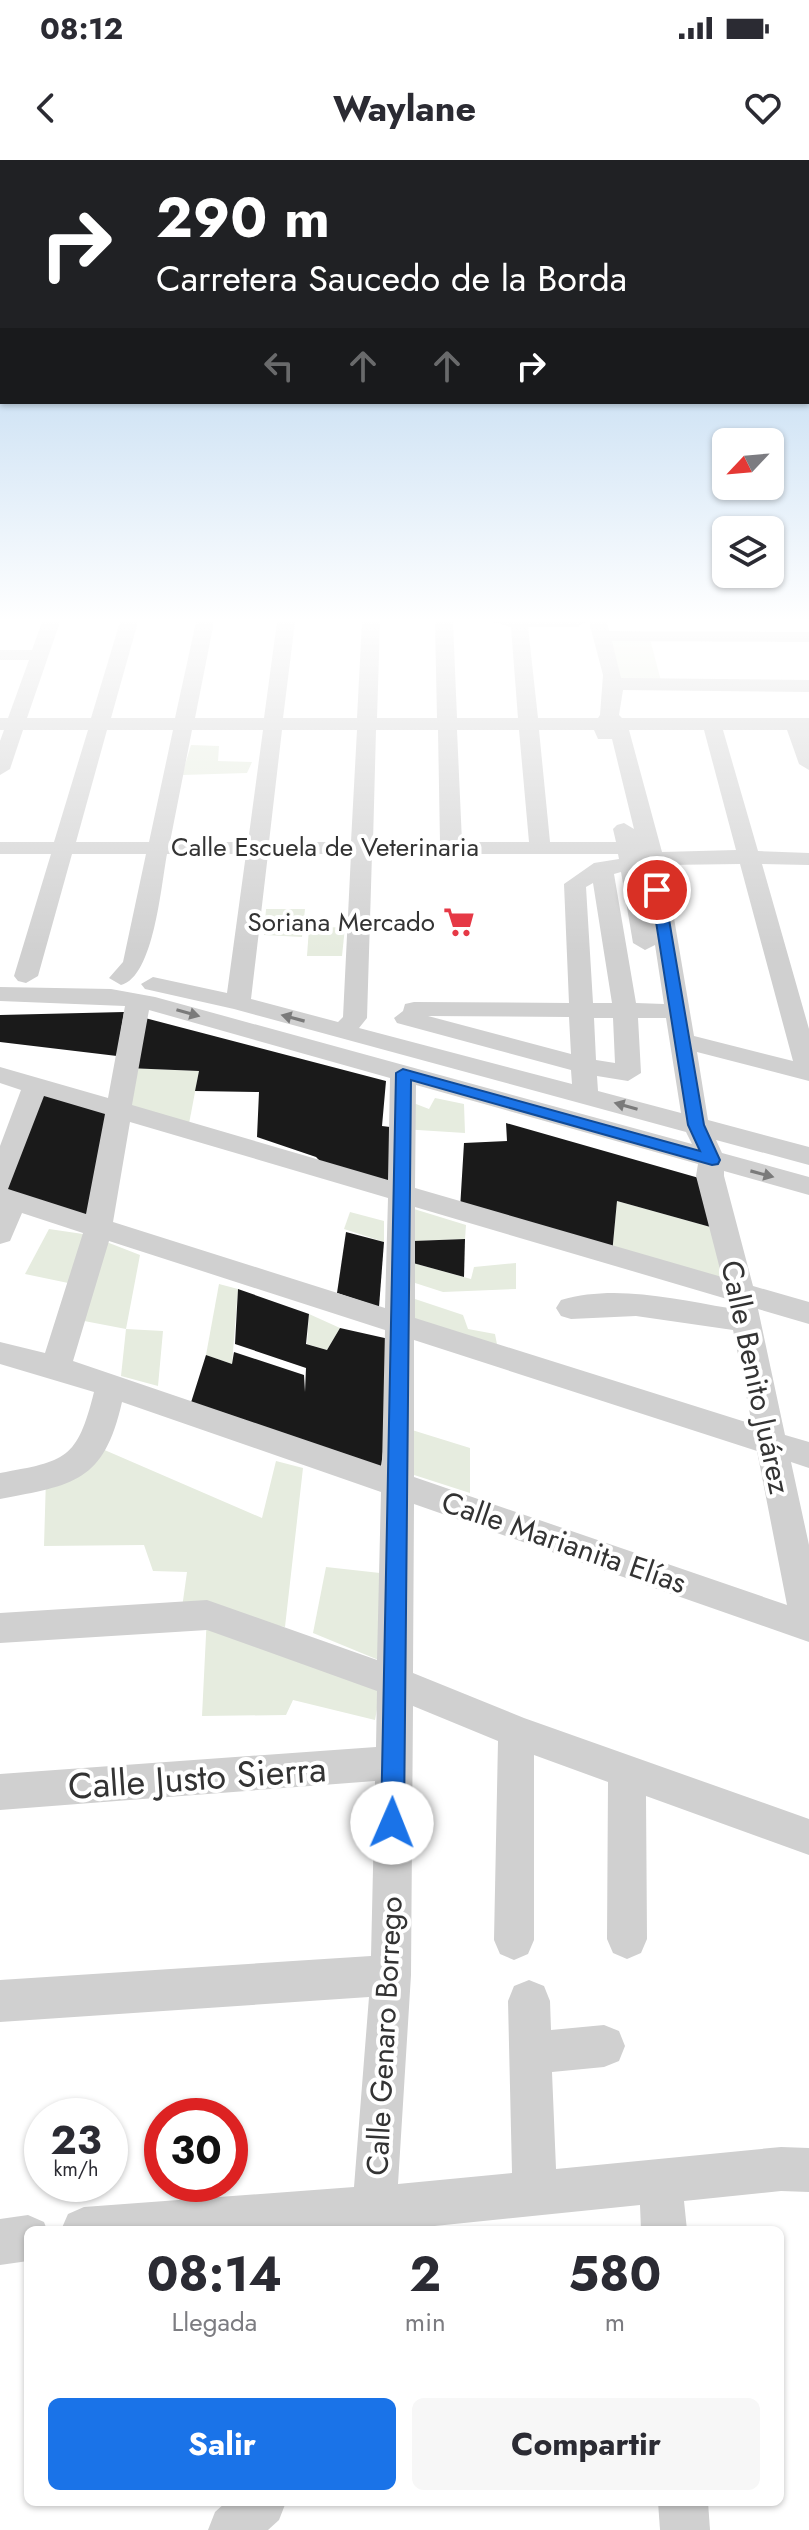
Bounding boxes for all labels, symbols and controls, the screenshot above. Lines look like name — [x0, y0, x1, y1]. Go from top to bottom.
text: 08:12 — [40, 7, 123, 50]
text: Waylane — [333, 82, 476, 134]
icon: back — [24, 86, 68, 130]
icon: heart — [741, 86, 785, 130]
text: 290 m — [156, 177, 330, 258]
icon: right — [24, 192, 128, 296]
text: Carretera Saucedo de la Borda — [156, 252, 627, 304]
icon: left — [257, 344, 301, 388]
icon: ahead — [341, 344, 385, 388]
icon: ahead — [425, 344, 469, 388]
icon: right — [509, 344, 553, 388]
north arrow — [712, 428, 784, 500]
map controls — [712, 428, 784, 588]
button: layers — [712, 516, 784, 588]
street label: Calle Escuela de Veterinaria — [171, 828, 479, 866]
pin — [623, 856, 691, 924]
icon: arrive — [635, 868, 679, 912]
place label: Soriana Mercado — [247, 903, 435, 941]
supermarket icon: Soriana Mercado — [442, 905, 476, 939]
one-way arrow — [176, 1007, 200, 1020]
one-way arrow — [281, 1011, 305, 1024]
one-way arrow — [613, 1099, 637, 1112]
one-way arrow — [750, 1168, 775, 1180]
street label: Calle Benito Juárez — [710, 1256, 802, 1498]
street label: Calle Marianita Elías — [436, 1480, 692, 1604]
street label: Calle Justo Sierra — [66, 1742, 328, 1812]
position arrow — [350, 1781, 434, 1865]
street label: Calle Genaro Borrego — [355, 1895, 413, 2177]
speed limit sign: 30 — [144, 2098, 248, 2202]
text: 23 — [50, 2111, 102, 2169]
text: km/h — [53, 2155, 99, 2184]
text: 08:14 — [147, 2240, 282, 2309]
text: 2 — [409, 2240, 441, 2309]
text: 580 — [568, 2240, 661, 2309]
text: Llegada — [172, 2303, 257, 2341]
text: min — [405, 2303, 446, 2341]
text: m — [605, 2303, 625, 2341]
button: Salir — [48, 2398, 396, 2490]
button: Compartir — [412, 2398, 760, 2490]

